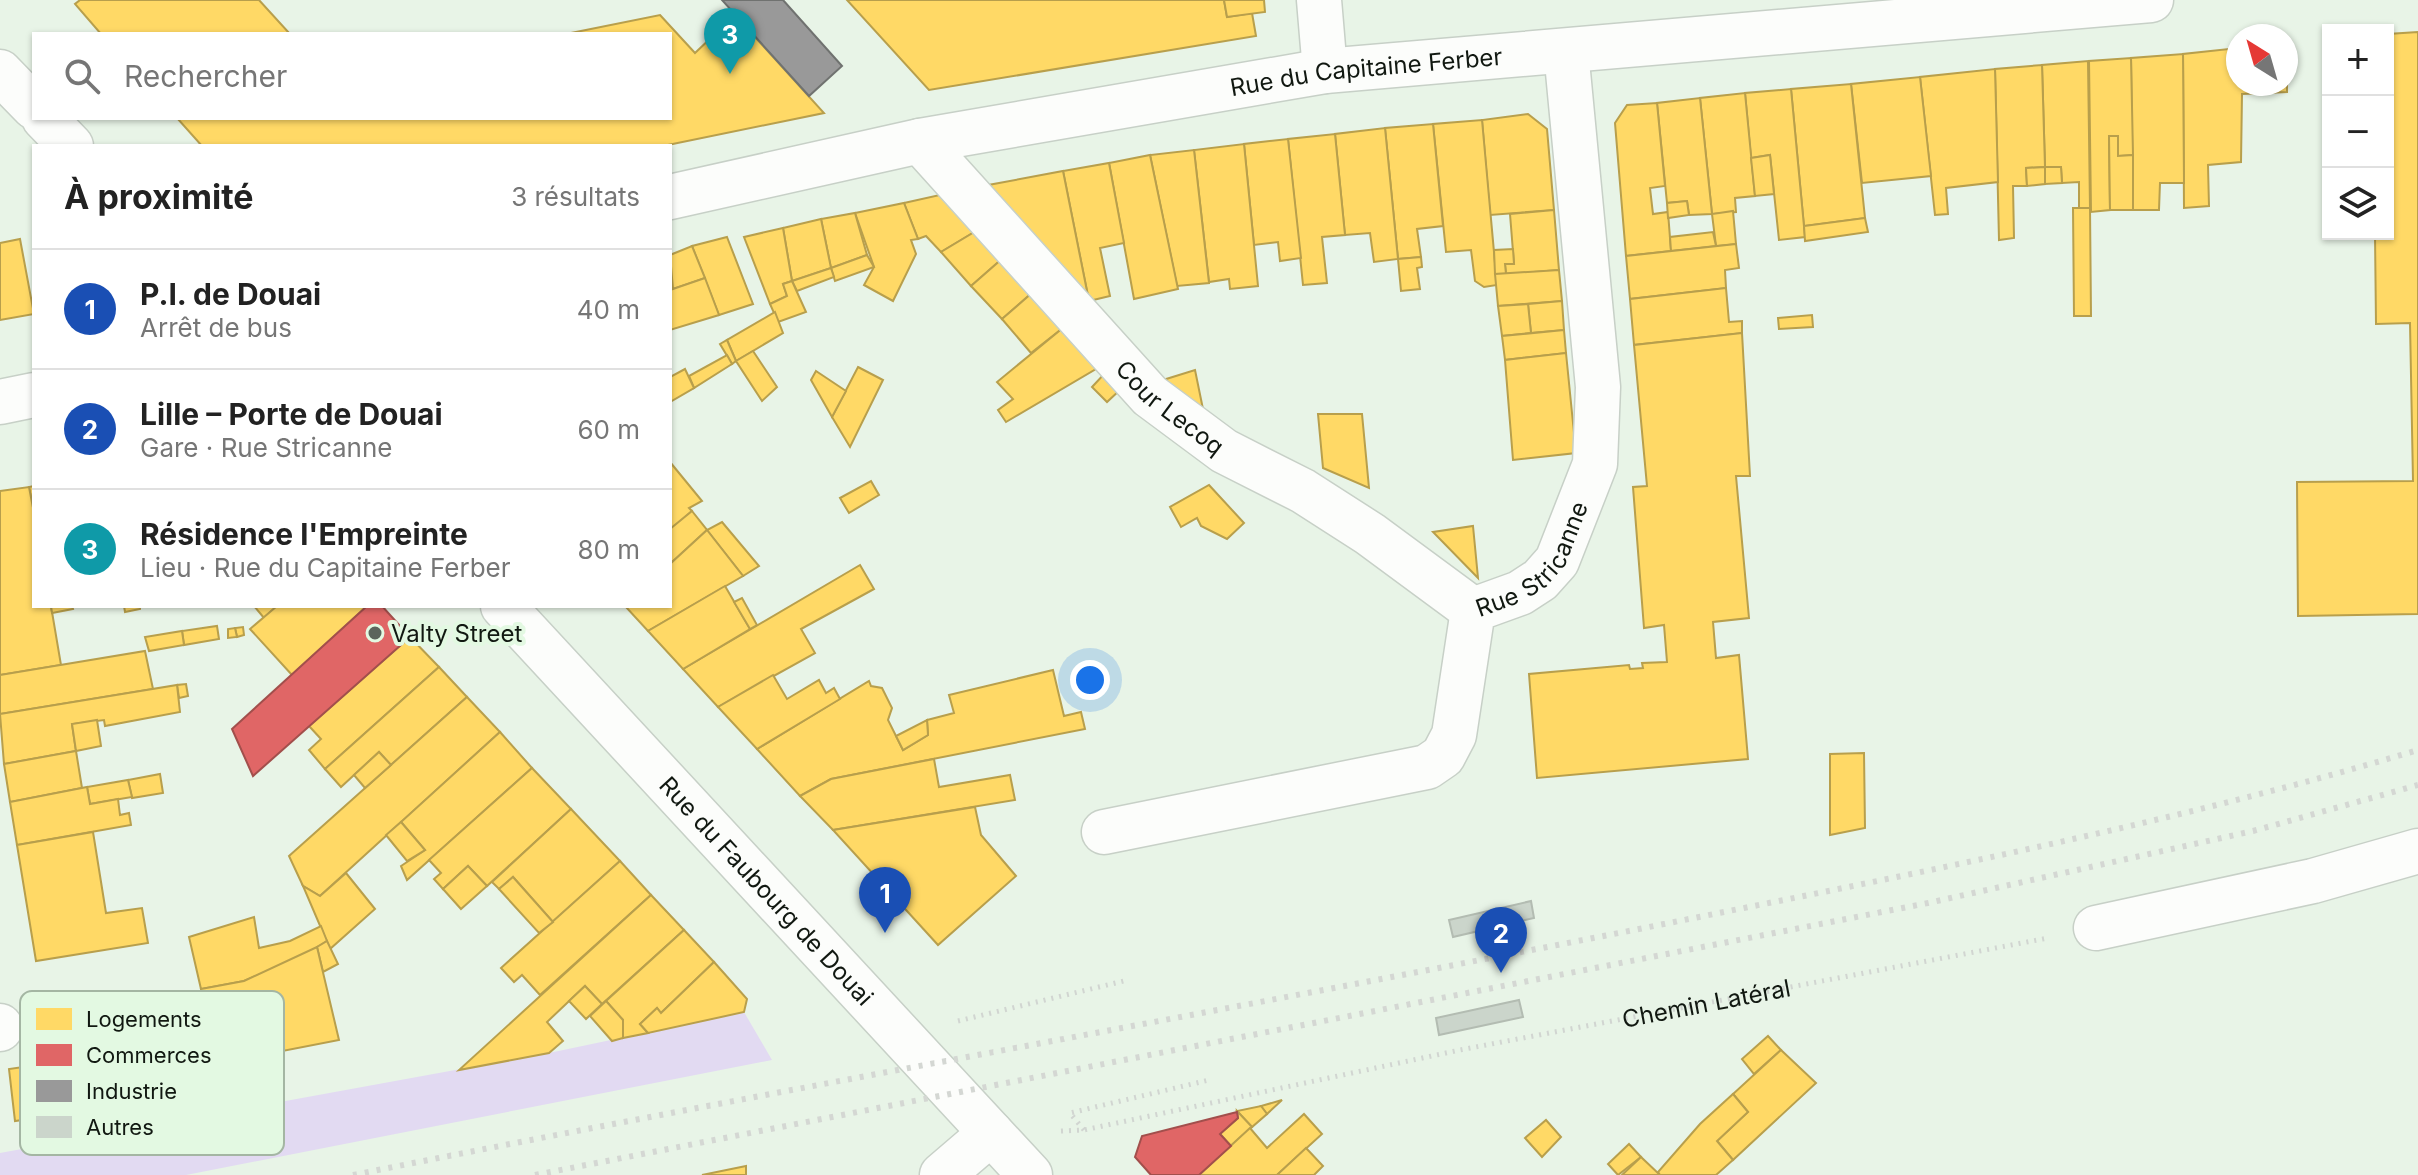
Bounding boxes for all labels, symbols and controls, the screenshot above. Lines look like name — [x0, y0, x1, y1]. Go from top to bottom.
pin: 3 — [704, 8, 756, 74]
north arrow — [2226, 24, 2298, 96]
map controls — [2322, 24, 2394, 240]
button: + — [2322, 24, 2394, 96]
search box — [32, 32, 672, 120]
street label: Rue du Capitaine Ferber — [1228, 41, 1503, 102]
icon: search — [60, 54, 104, 98]
text: Rechercher — [124, 58, 287, 94]
button: − — [2322, 96, 2394, 168]
button: layers — [2322, 168, 2394, 240]
text: À proximité — [64, 176, 254, 217]
text: 3 résultats — [511, 181, 640, 212]
text: P.I. de Douai — [140, 276, 321, 312]
text: 1 — [84, 294, 96, 325]
text: 40 m — [577, 294, 640, 325]
text: Arrêt de bus — [140, 312, 292, 343]
street label: Cour Lecoq — [1110, 354, 1230, 461]
text: Lille – Porte de Douai — [140, 396, 443, 432]
text: 2 — [82, 414, 98, 445]
text: 60 m — [577, 414, 640, 445]
text: Gare · Rue Stricanne — [140, 432, 392, 463]
street label: Rue Stricanne — [1471, 497, 1593, 622]
text: Résidence l'Empreinte — [140, 516, 468, 552]
text: 3 — [82, 534, 98, 565]
text: 80 m — [577, 534, 640, 565]
text: Lieu · Rue du Capitaine Ferber — [140, 552, 511, 583]
place label: Valty Street — [391, 619, 522, 648]
marker: Valty Street — [366, 624, 384, 642]
your location — [1070, 660, 1110, 700]
street label: Rue du Faubourg de Douai — [654, 770, 880, 1011]
pin: 1 — [859, 867, 911, 933]
pin: 2 — [1475, 907, 1527, 973]
street label: Chemin Latéral — [1620, 973, 1793, 1033]
legend — [20, 991, 284, 1155]
text: Logements — [86, 1006, 202, 1032]
text: Commerces — [86, 1042, 212, 1068]
text: Industrie — [86, 1078, 177, 1104]
text: Autres — [86, 1114, 154, 1140]

